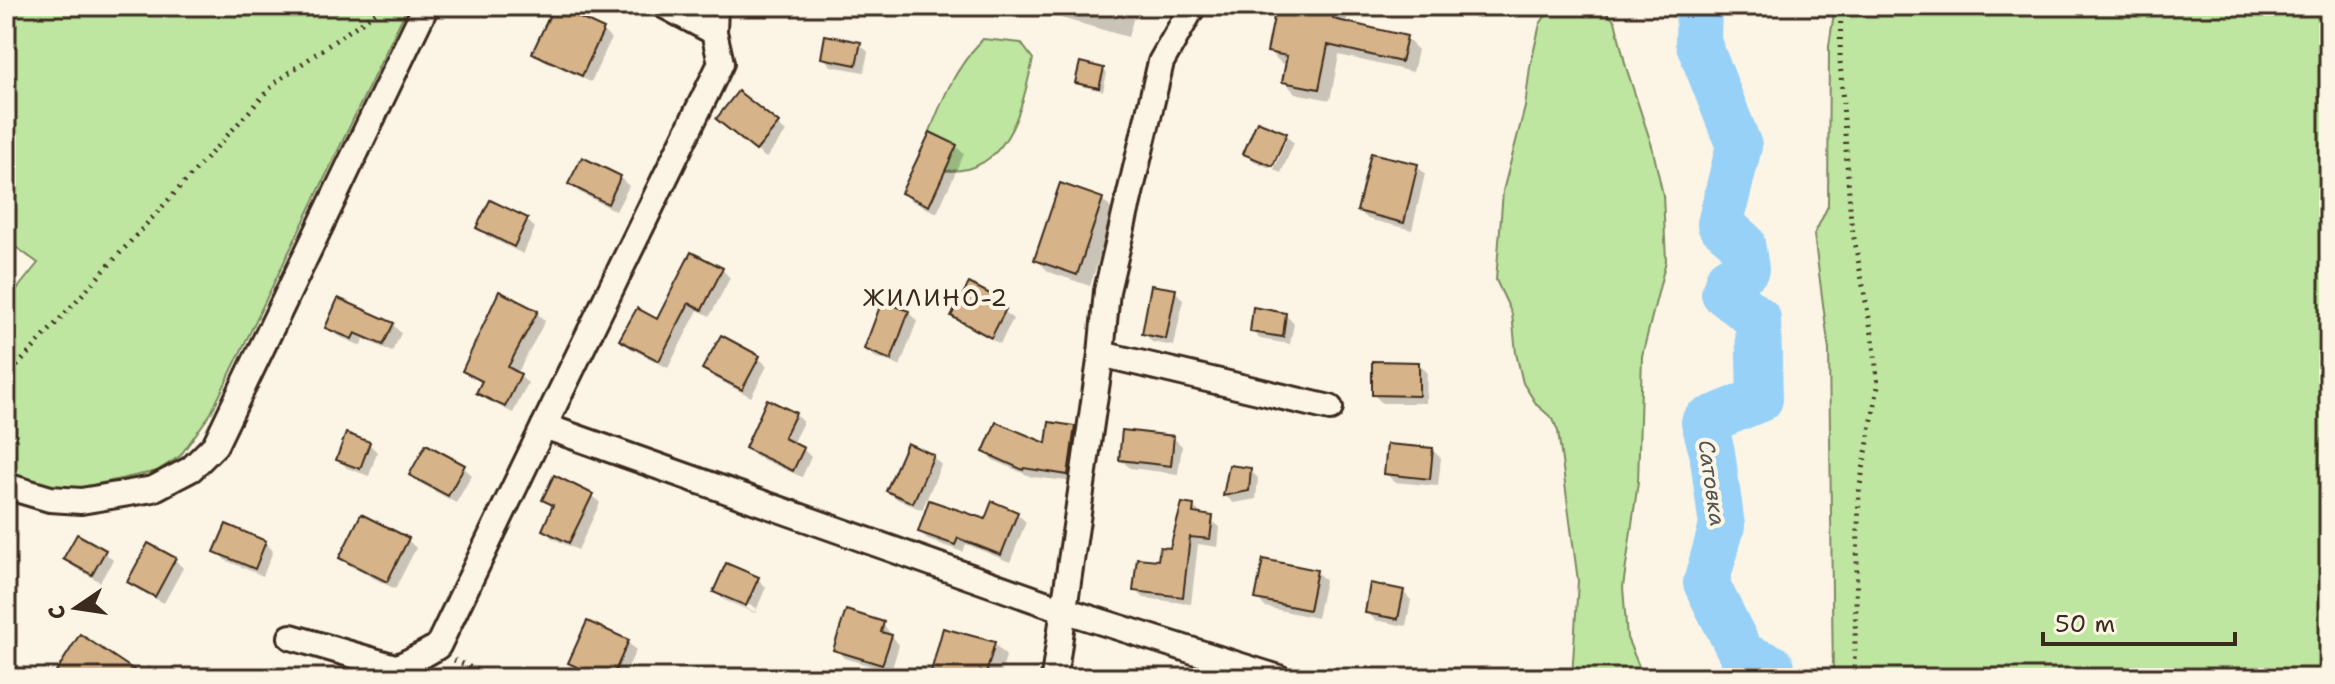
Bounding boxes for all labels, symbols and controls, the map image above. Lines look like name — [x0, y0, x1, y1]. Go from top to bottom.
district label: ЖИЛИНО-2 — [863, 282, 1009, 314]
water label: Сатовка — [1692, 438, 1732, 528]
north arrow — [36, 568, 116, 648]
scale bar — [2043, 596, 2235, 646]
text: С — [41, 603, 73, 622]
text: 50 m — [2055, 608, 2115, 640]

